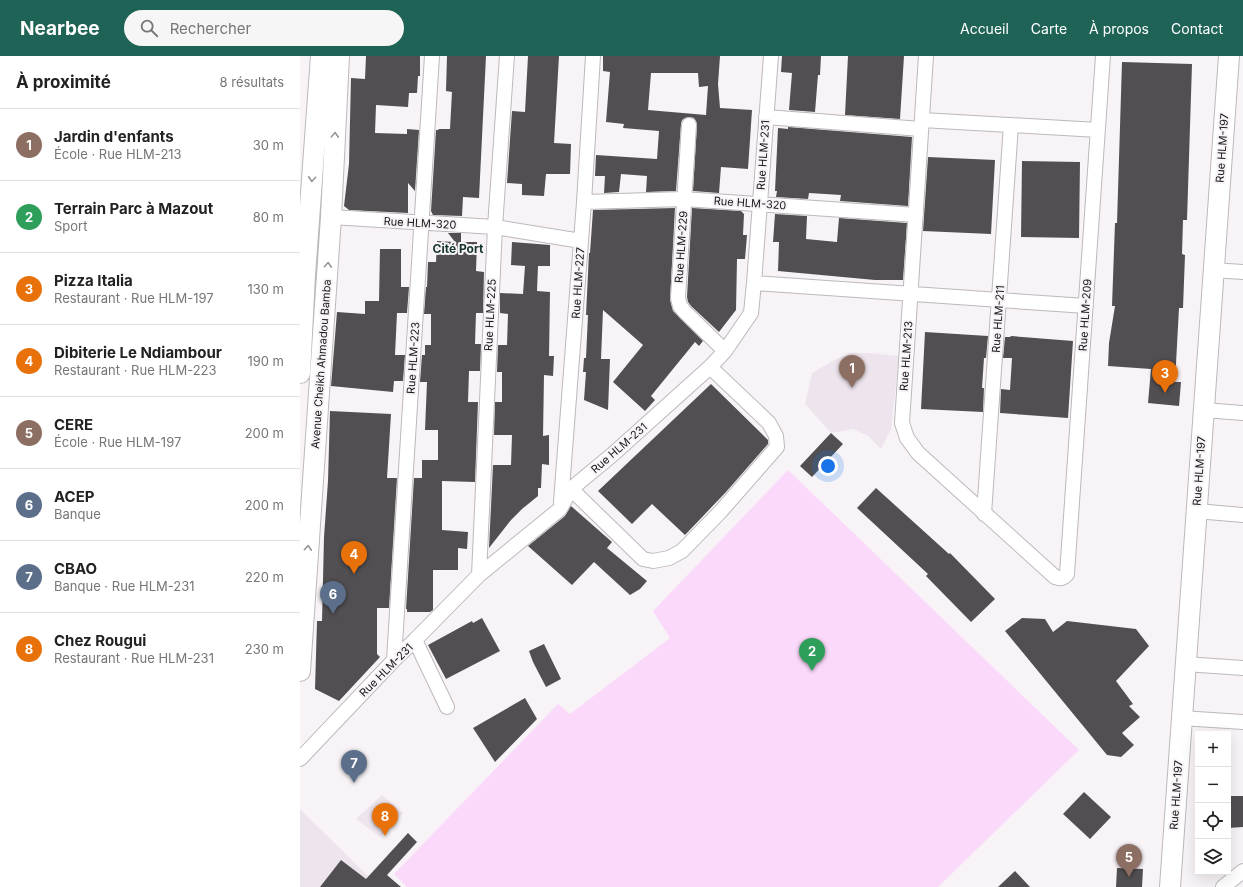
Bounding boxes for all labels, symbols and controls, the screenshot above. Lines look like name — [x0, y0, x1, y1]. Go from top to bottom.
search box — [124, 10, 404, 46]
text: Nearbee — [20, 17, 100, 40]
icon: search — [138, 17, 160, 39]
text: Rechercher — [170, 19, 251, 38]
text: Accueil — [960, 20, 1009, 37]
text: Carte — [1031, 20, 1067, 37]
text: À propos — [1089, 20, 1149, 37]
text: Contact — [1171, 20, 1223, 37]
text: À proximité — [16, 72, 111, 92]
text: 8 résultats — [220, 74, 284, 90]
street label: Rue HLM-197 — [1213, 113, 1231, 183]
street label: Rue HLM-231 — [754, 120, 772, 190]
text: Jardin d'enfants — [54, 127, 174, 146]
one-way arrow — [331, 132, 340, 138]
text: 1 — [26, 137, 32, 153]
text: 30 m — [253, 137, 284, 153]
text: École · Rue HLM-213 — [54, 146, 182, 162]
one-way arrow — [308, 176, 317, 182]
street label: Rue HLM-320 — [713, 193, 787, 213]
text: Terrain Parc à Mazout — [54, 199, 213, 218]
text: 2 — [25, 209, 33, 225]
text: 80 m — [253, 209, 284, 225]
street label: Rue HLM-229 — [671, 210, 691, 284]
street label: Rue HLM-320 — [383, 214, 457, 232]
text: Sport — [54, 218, 87, 234]
district label: Cité Port — [433, 241, 484, 256]
street label: Rue HLM-227 — [569, 247, 587, 319]
one-way arrow — [323, 262, 332, 268]
text: Pizza Italia — [54, 271, 133, 290]
street label: Rue HLM-225 — [481, 278, 499, 351]
street label: Rue HLM-209 — [1075, 278, 1095, 352]
street label: Avenue Cheikh Ahmadou Bamba — [308, 279, 334, 449]
text: 3 — [25, 281, 33, 297]
text: 130 m — [247, 281, 284, 297]
street label: Rue HLM-211 — [989, 285, 1007, 353]
text: Restaurant · Rue HLM-197 — [54, 290, 214, 306]
street label: Rue HLM-213 — [897, 320, 915, 391]
street label: Rue HLM-223 — [403, 321, 423, 395]
text: Dibiterie Le Ndiambour — [54, 343, 222, 362]
text: 4 — [25, 353, 33, 369]
text: 190 m — [247, 353, 284, 369]
pin: 1 — [839, 355, 865, 388]
pin: 3 — [1152, 360, 1178, 393]
text: Restaurant · Rue HLM-223 — [54, 362, 217, 378]
text: CERE — [54, 415, 93, 434]
street label: Rue HLM-231 — [588, 420, 650, 476]
text: 5 — [25, 425, 33, 441]
text: 200 m — [245, 425, 284, 441]
text: École · Rue HLM-197 — [54, 434, 181, 450]
street label: Rue HLM-197 — [1190, 436, 1208, 506]
your location — [818, 456, 838, 476]
text: ACEP — [54, 487, 95, 506]
text: 6 — [25, 497, 33, 513]
text: 200 m — [245, 497, 284, 513]
text: Banque — [54, 506, 101, 522]
pin: 4 — [341, 541, 367, 574]
one-way arrow — [304, 545, 313, 551]
text: CBAO — [54, 559, 97, 578]
text: 7 — [25, 569, 33, 585]
text: 220 m — [245, 569, 284, 585]
text: Banque · Rue HLM-231 — [54, 578, 195, 594]
pin: 6 — [320, 581, 346, 614]
text: Chez Rougui — [54, 631, 146, 650]
pin: 2 — [799, 638, 825, 671]
street label: Rue HLM-231 — [356, 640, 416, 700]
text: 8 — [25, 641, 33, 657]
text: 230 m — [245, 641, 284, 657]
text: Restaurant · Rue HLM-231 — [54, 650, 214, 666]
map controls — [1195, 731, 1231, 875]
button: + — [1195, 731, 1231, 767]
pin: 7 — [341, 750, 367, 783]
street label: Rue HLM-197 — [1167, 760, 1185, 830]
button: − — [1195, 767, 1231, 803]
pin: 8 — [372, 803, 398, 836]
button: locate — [1195, 803, 1231, 839]
button: layers — [1195, 839, 1231, 875]
pin: 5 — [1116, 844, 1142, 877]

